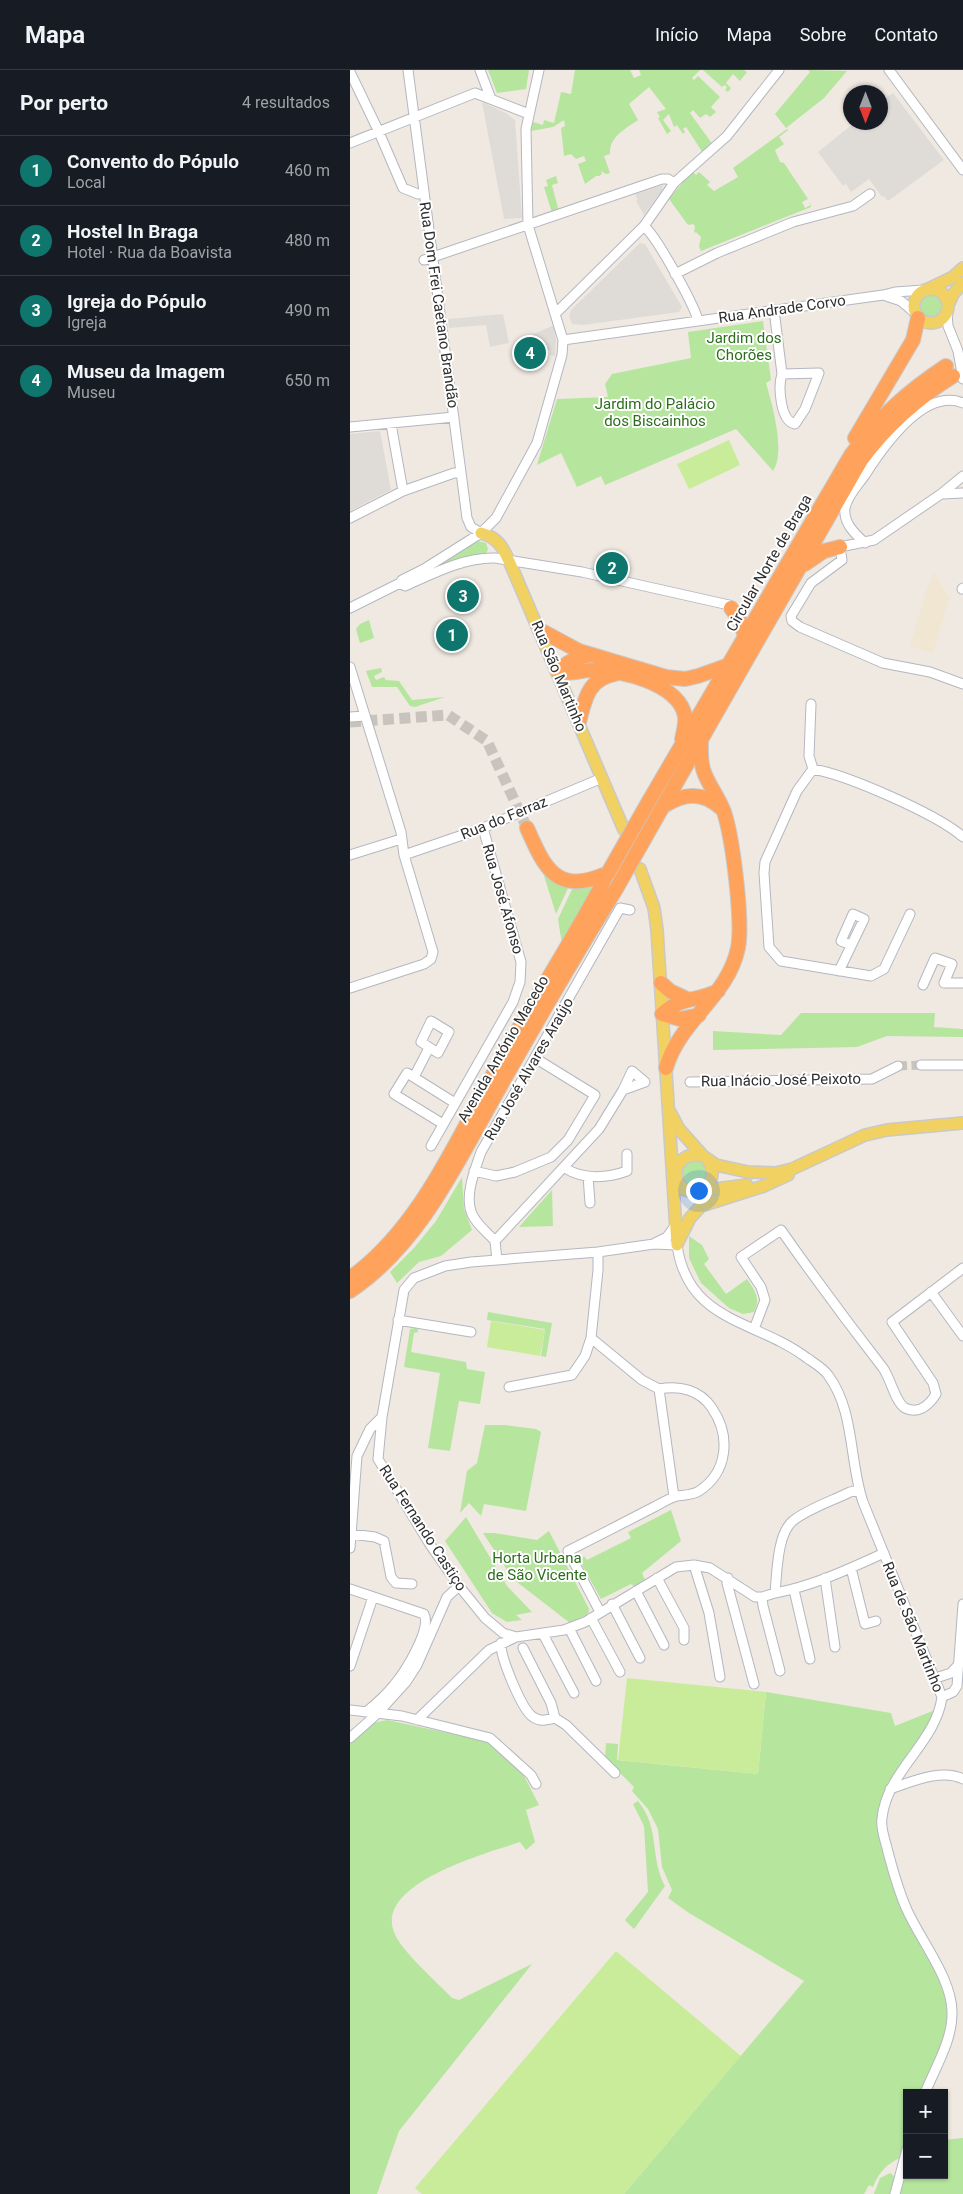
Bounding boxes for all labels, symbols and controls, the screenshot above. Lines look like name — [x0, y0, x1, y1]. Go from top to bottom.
text: Mapa — [25, 21, 85, 49]
text: Início — [655, 24, 698, 45]
text: Mapa — [726, 24, 772, 45]
text: Sobre — [800, 24, 846, 45]
text: Contato — [874, 24, 938, 45]
north arrow — [843, 85, 888, 130]
text: Por perto — [20, 91, 108, 115]
text: 4 resultados — [242, 93, 330, 112]
text: Convento do Pópulo — [67, 150, 239, 173]
text: 1 — [31, 161, 41, 180]
text: 460 m — [285, 161, 330, 180]
text: Local — [67, 173, 106, 192]
street label: Rua Dom Frei Caetano Brandão — [416, 201, 462, 409]
text: Hostel In Braga — [67, 220, 198, 243]
text: 2 — [31, 231, 41, 250]
text: 480 m — [285, 231, 330, 250]
text: Hotel · Rua da Boavista — [67, 243, 232, 262]
text: Igreja do Pópulo — [67, 290, 206, 313]
street label: Rua Andrade Corvo — [717, 291, 847, 327]
text: 3 — [31, 301, 41, 320]
text: 490 m — [285, 301, 330, 320]
text: Igreja — [67, 313, 107, 332]
park label: Jardim dos Chorões — [706, 329, 782, 364]
pin: 4 — [514, 334, 546, 372]
text: Museu da Imagem — [67, 360, 225, 383]
text: 4 — [31, 371, 41, 390]
text: 650 m — [285, 371, 330, 390]
text: Museu — [67, 383, 115, 402]
park label: Jardim do Palácio dos Biscainhos — [595, 395, 715, 430]
street label: Circular Norte de Braga — [722, 491, 816, 635]
pin: 2 — [596, 549, 628, 587]
pin: 3 — [447, 577, 479, 615]
pin: 1 — [436, 616, 468, 654]
street label: Rua São Martinho — [527, 618, 591, 734]
street label: Rua do Ferraz — [458, 792, 550, 844]
street label: Rua José Afonso — [479, 842, 527, 956]
street label: Avenida António Macedo — [454, 972, 552, 1126]
street label: Rua José Alvares Araújo — [481, 994, 577, 1144]
street label: Rua Inácio José Peixoto — [701, 1070, 861, 1090]
your location — [686, 1178, 712, 1204]
street label: Rua Fernando Castiço — [376, 1462, 470, 1594]
park label: Horta Urbana de São Vicente — [487, 1549, 587, 1584]
street label: Rua de São Martinho — [879, 1559, 947, 1695]
map controls — [903, 2089, 948, 2179]
button: + — [903, 2089, 948, 2134]
button: − — [903, 2134, 948, 2179]

